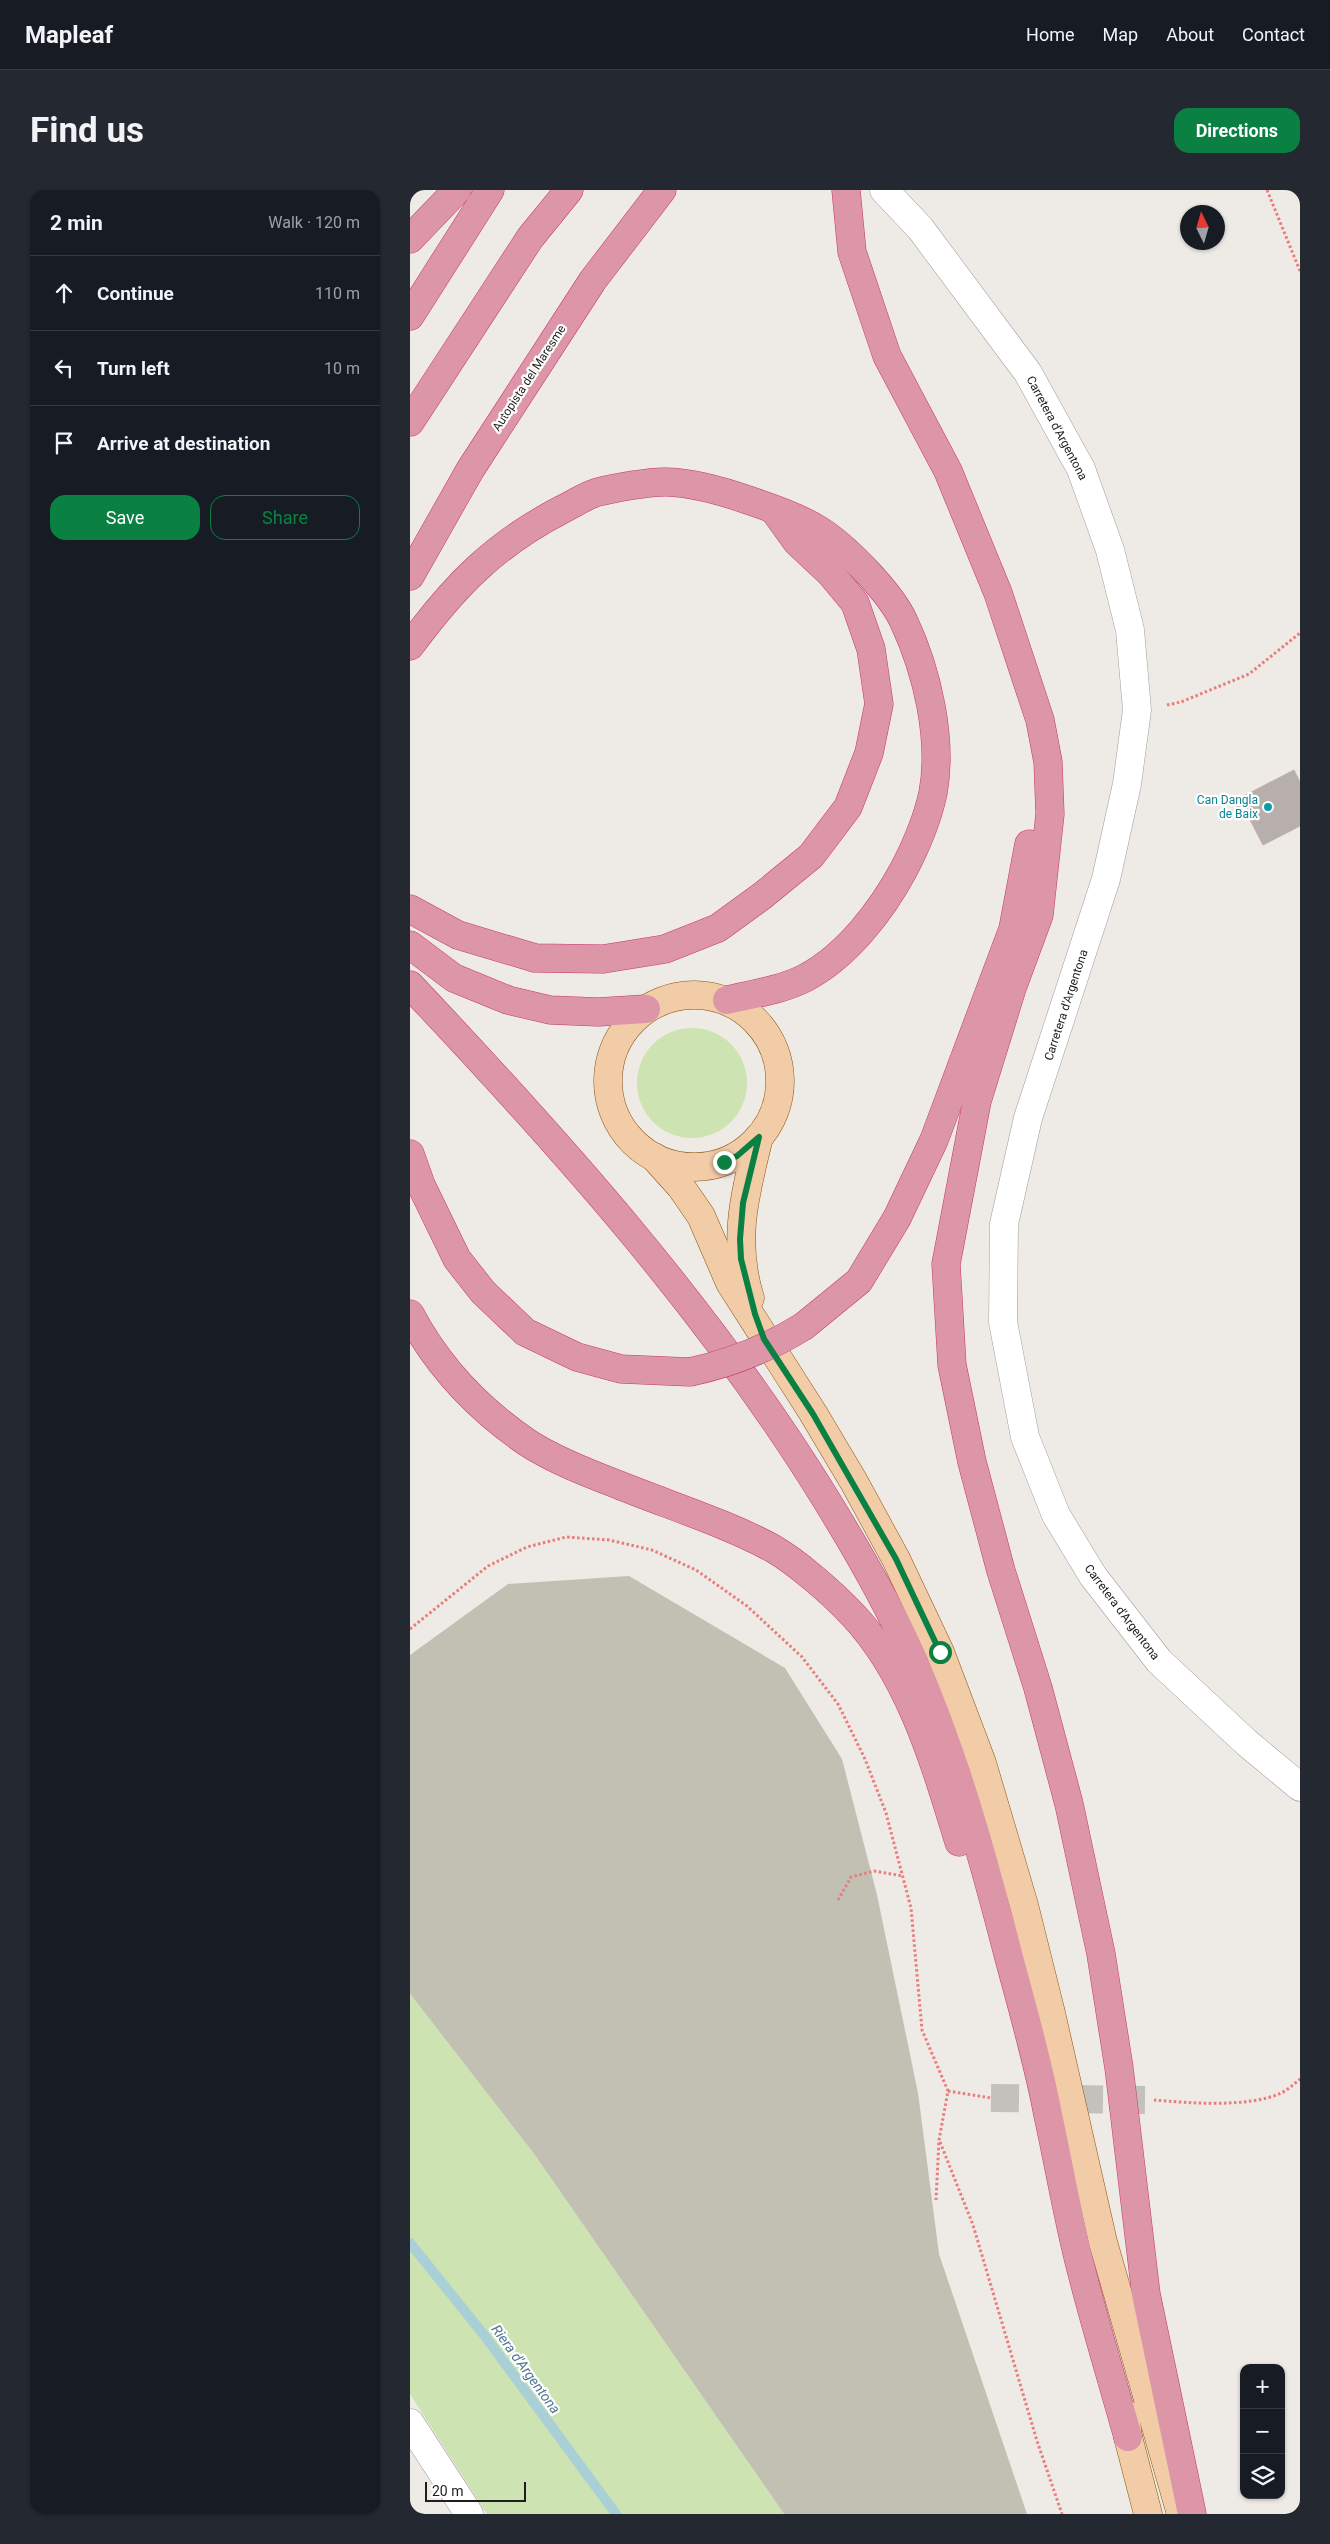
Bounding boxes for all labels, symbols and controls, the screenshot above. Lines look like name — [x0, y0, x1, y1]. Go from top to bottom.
text: Mapleaf — [25, 21, 113, 49]
text: Home — [1026, 24, 1075, 45]
text: Map — [1103, 24, 1138, 45]
text: About — [1166, 24, 1214, 45]
text: Contact — [1242, 24, 1305, 45]
button: Directions — [1174, 108, 1300, 153]
text: Find us — [30, 110, 144, 151]
north arrow — [1180, 205, 1225, 250]
text: 2 min — [50, 211, 103, 235]
text: Walk · 120 m — [268, 213, 360, 232]
icon: ahead — [50, 279, 78, 307]
text: Continue — [97, 282, 174, 305]
text: 110 m — [315, 284, 360, 303]
street label: Autopista del Maresme — [489, 322, 569, 434]
icon: left — [50, 354, 78, 382]
text: Turn left — [97, 357, 170, 380]
text: 10 m — [324, 359, 360, 378]
street label: Carretera d'Argentona — [1024, 374, 1090, 482]
icon: arrive — [50, 429, 78, 457]
text: Arrive at destination — [97, 432, 270, 455]
button: Save — [50, 495, 200, 540]
button: Share — [210, 495, 360, 540]
place label: Can Dangla de Baix — [1197, 793, 1258, 821]
marker: Can Dangla de Baix — [1262, 801, 1274, 813]
street label: Carretera d'Argentona — [1041, 948, 1091, 1062]
route end — [713, 1151, 736, 1174]
street label: Carretera d'Argentona — [1082, 1562, 1162, 1662]
route start — [929, 1641, 952, 1664]
water label: Riera d'Argentona — [488, 2321, 564, 2417]
map controls — [1240, 2364, 1285, 2499]
button: + — [1240, 2364, 1285, 2409]
button: − — [1240, 2409, 1285, 2454]
button: layers — [1240, 2454, 1285, 2499]
scale bar — [425, 2479, 526, 2502]
text: 20 m — [432, 2483, 464, 2499]

